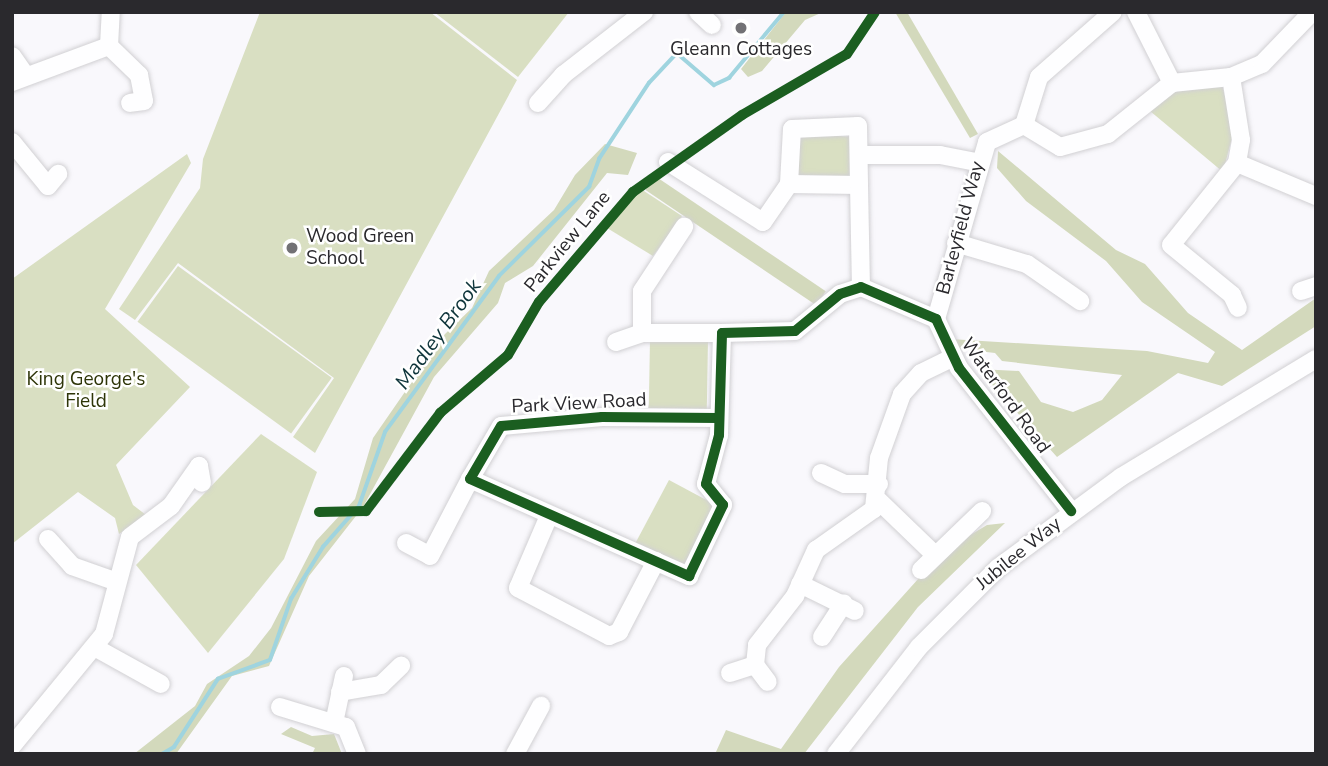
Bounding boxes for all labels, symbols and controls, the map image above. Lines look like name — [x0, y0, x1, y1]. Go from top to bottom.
marker: Gleann Cottages — [733, 20, 749, 36]
place label: Gleann Cottages — [670, 39, 812, 61]
street label: Barleyfield Way — [932, 159, 990, 297]
street label: Parkview Lane — [520, 187, 616, 297]
place label: Wood Green School — [306, 226, 414, 270]
marker: Wood Green School — [284, 240, 300, 256]
water label: Madley Brook — [390, 274, 486, 394]
street label: Waterford Road — [955, 334, 1055, 458]
park label: King George's Field — [27, 369, 145, 413]
street label: Park View Road — [511, 389, 647, 419]
street label: Jubilee Way — [972, 513, 1066, 595]

